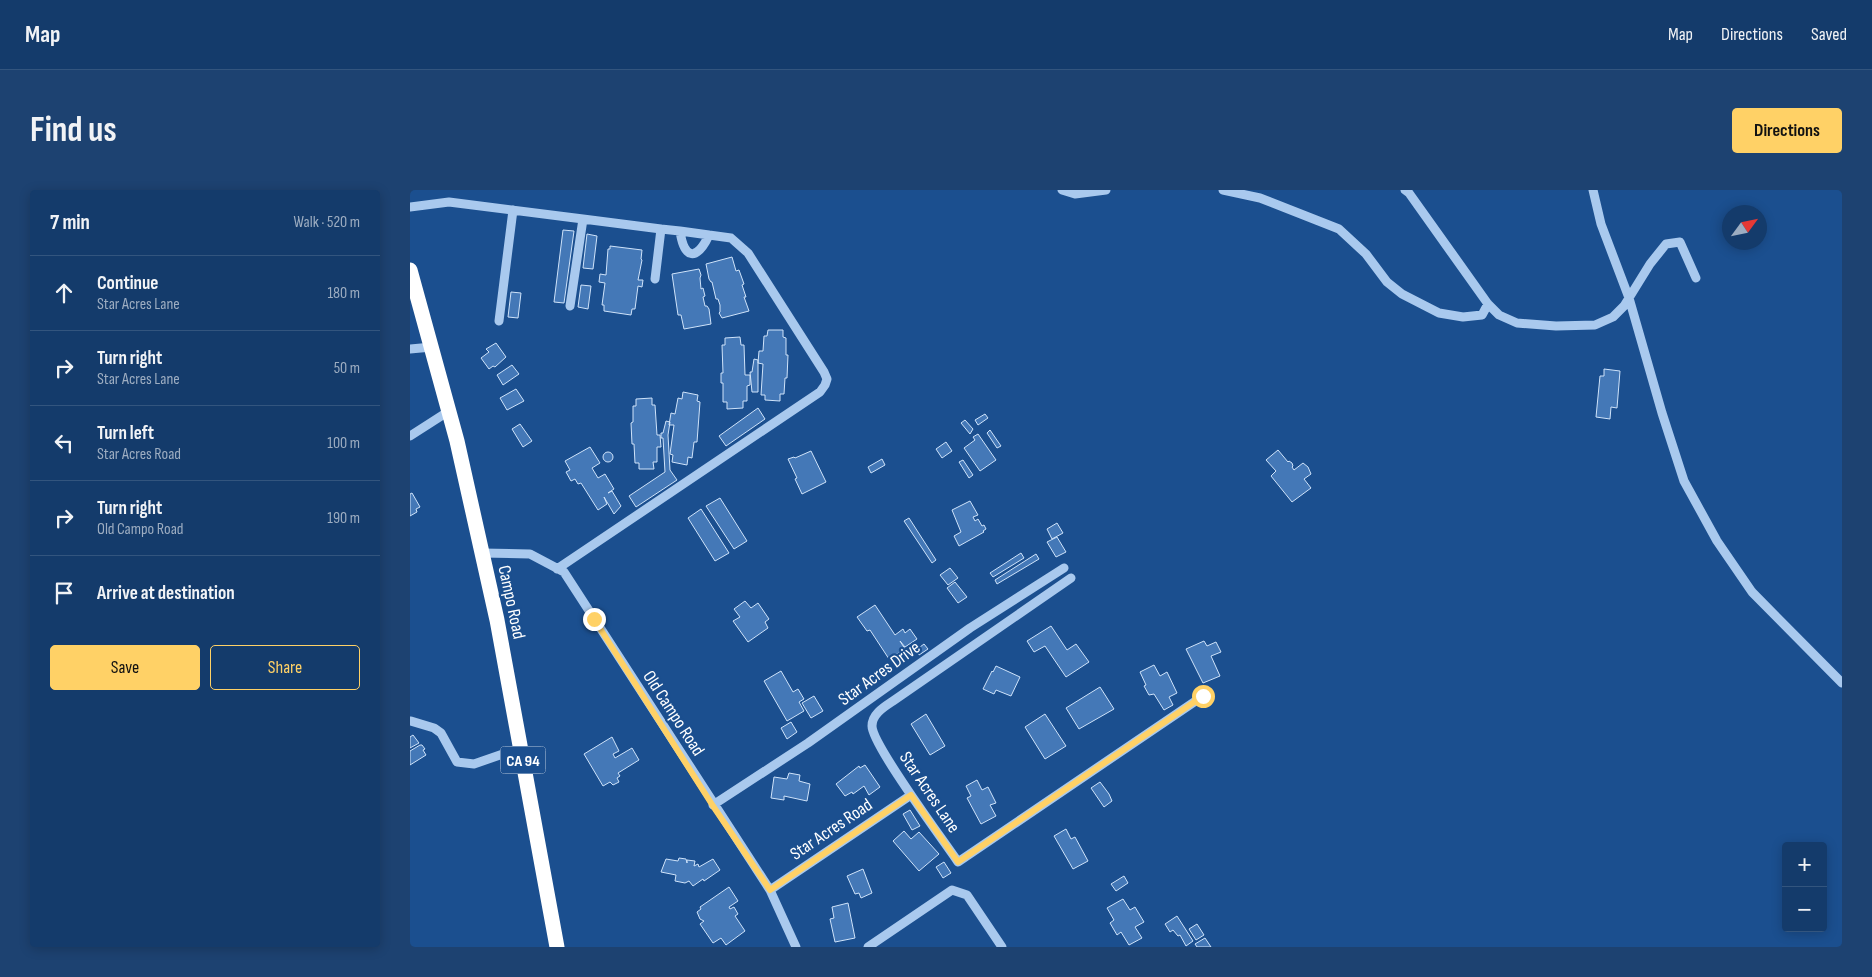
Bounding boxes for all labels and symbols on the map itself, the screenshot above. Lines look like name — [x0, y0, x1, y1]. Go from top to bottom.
north arrow — [1722, 205, 1767, 250]
street label: Campo Road — [493, 563, 530, 641]
route end — [583, 608, 606, 631]
street label: Star Acres Drive — [834, 637, 924, 710]
street label: Old Campo Road — [638, 667, 709, 760]
route start — [1192, 685, 1215, 708]
road number: CA 94 — [500, 746, 546, 774]
street label: Star Acres Lane — [895, 748, 964, 837]
street label: Star Acres Road — [786, 794, 876, 865]

